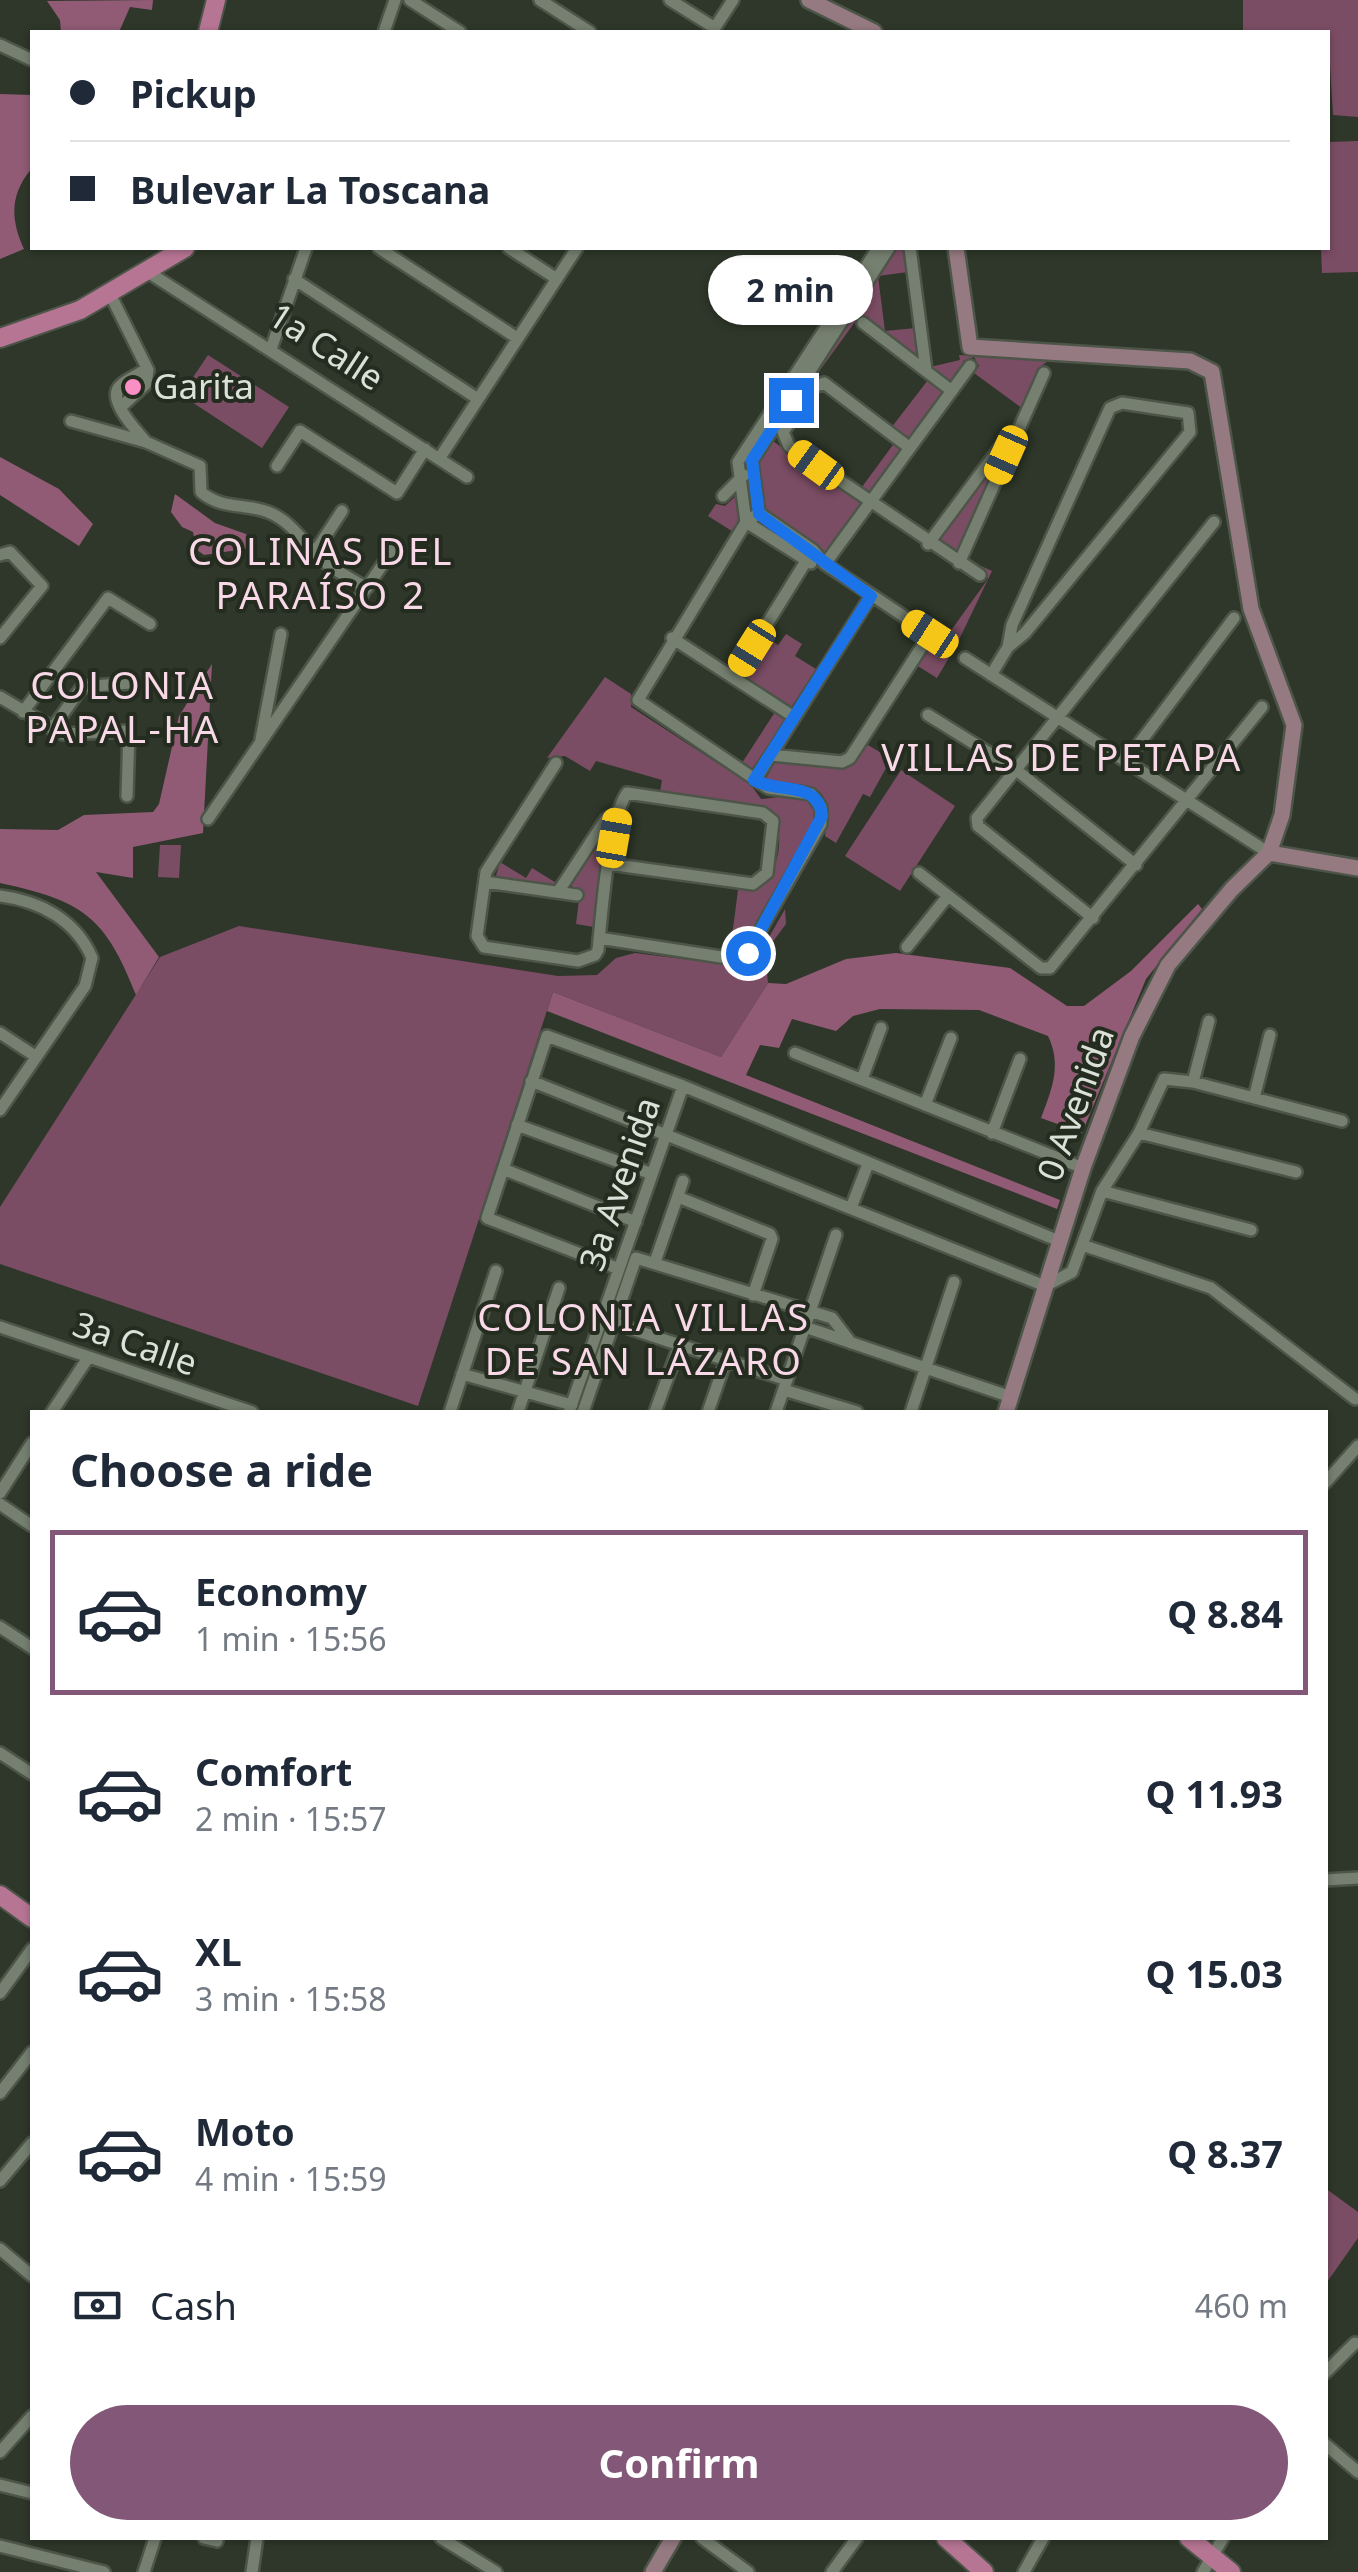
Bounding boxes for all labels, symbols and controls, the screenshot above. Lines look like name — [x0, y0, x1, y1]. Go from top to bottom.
text: Pickup — [130, 67, 257, 119]
text: Bulevar La Toscana — [130, 163, 490, 215]
callout: 2 min — [708, 255, 874, 325]
text: 2 min — [746, 268, 835, 311]
street label: 1a Calle — [260, 291, 393, 400]
place label: Garita — [153, 362, 254, 409]
marker: Garita — [122, 376, 144, 398]
route end — [769, 378, 814, 423]
car — [980, 421, 1032, 489]
car — [783, 435, 849, 495]
district label: COLINAS DEL PARAÍSO 2 — [188, 524, 454, 620]
car — [897, 605, 963, 663]
car — [723, 615, 781, 681]
district label: COLONIA PAPAL-HA — [25, 658, 221, 754]
district label: VILLAS DE PETAPA — [881, 730, 1243, 782]
car — [594, 806, 634, 870]
route start — [726, 931, 771, 976]
street label: 0 Avenida — [1025, 1020, 1124, 1187]
street label: 3a Avenida — [567, 1091, 670, 1276]
district label: COLONIA VILLAS DE SAN LÁZARO — [477, 1290, 811, 1386]
street label: 3a Calle — [67, 1299, 204, 1386]
text: Choose a ride — [70, 1439, 373, 1500]
text: Economy — [195, 1565, 367, 1617]
icon: car — [75, 1568, 165, 1658]
text: Q 8.84 — [1167, 1587, 1283, 1639]
text: 1 min · 15:56 — [195, 1617, 387, 1660]
text: Comfort — [195, 1745, 352, 1797]
icon: car — [75, 1748, 165, 1838]
text: Q 11.93 — [1145, 1767, 1283, 1819]
text: 2 min · 15:57 — [195, 1797, 387, 1840]
text: XL — [195, 1925, 242, 1977]
icon: car — [75, 1928, 165, 2018]
text: Q 15.03 — [1145, 1947, 1283, 1999]
text: 3 min · 15:58 — [195, 1977, 387, 2020]
text: Moto — [195, 2105, 295, 2157]
icon: car — [75, 2108, 165, 2198]
text: Q 8.37 — [1167, 2127, 1283, 2179]
text: 4 min · 15:59 — [195, 2157, 387, 2200]
icon: cash — [70, 2278, 125, 2333]
text: Cash — [150, 2279, 237, 2331]
text: 460 m — [1195, 2284, 1288, 2327]
button: Confirm — [70, 2405, 1288, 2520]

